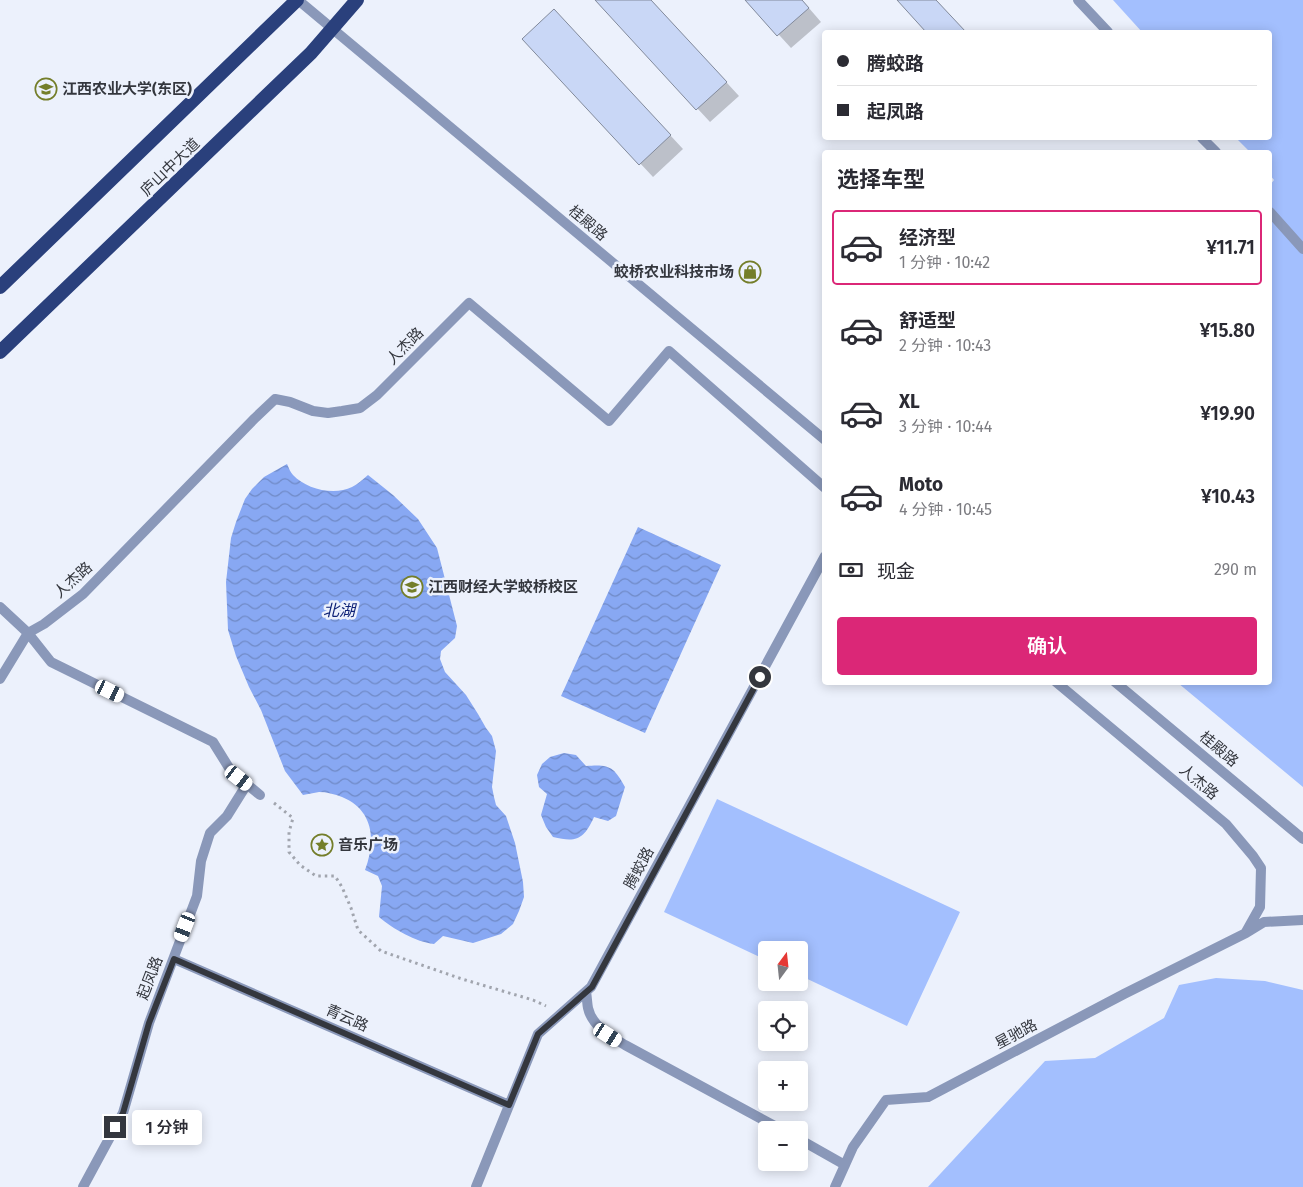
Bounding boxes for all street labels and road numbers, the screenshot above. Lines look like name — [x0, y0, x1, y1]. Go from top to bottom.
street label: 庐山中大道 — [137, 134, 203, 200]
street label: 桂殿路 — [565, 202, 611, 244]
street label: 人杰路 — [383, 324, 427, 368]
street label: 人杰路 — [50, 558, 96, 602]
street label: 桂殿路 — [1196, 728, 1242, 770]
street label: 人杰路 — [1176, 761, 1222, 803]
street label: 腾蛟路 — [620, 844, 658, 892]
street label: 起凤路 — [133, 954, 166, 1003]
street label: 青云路 — [323, 1001, 371, 1035]
street label: 星驰路 — [992, 1015, 1040, 1053]

